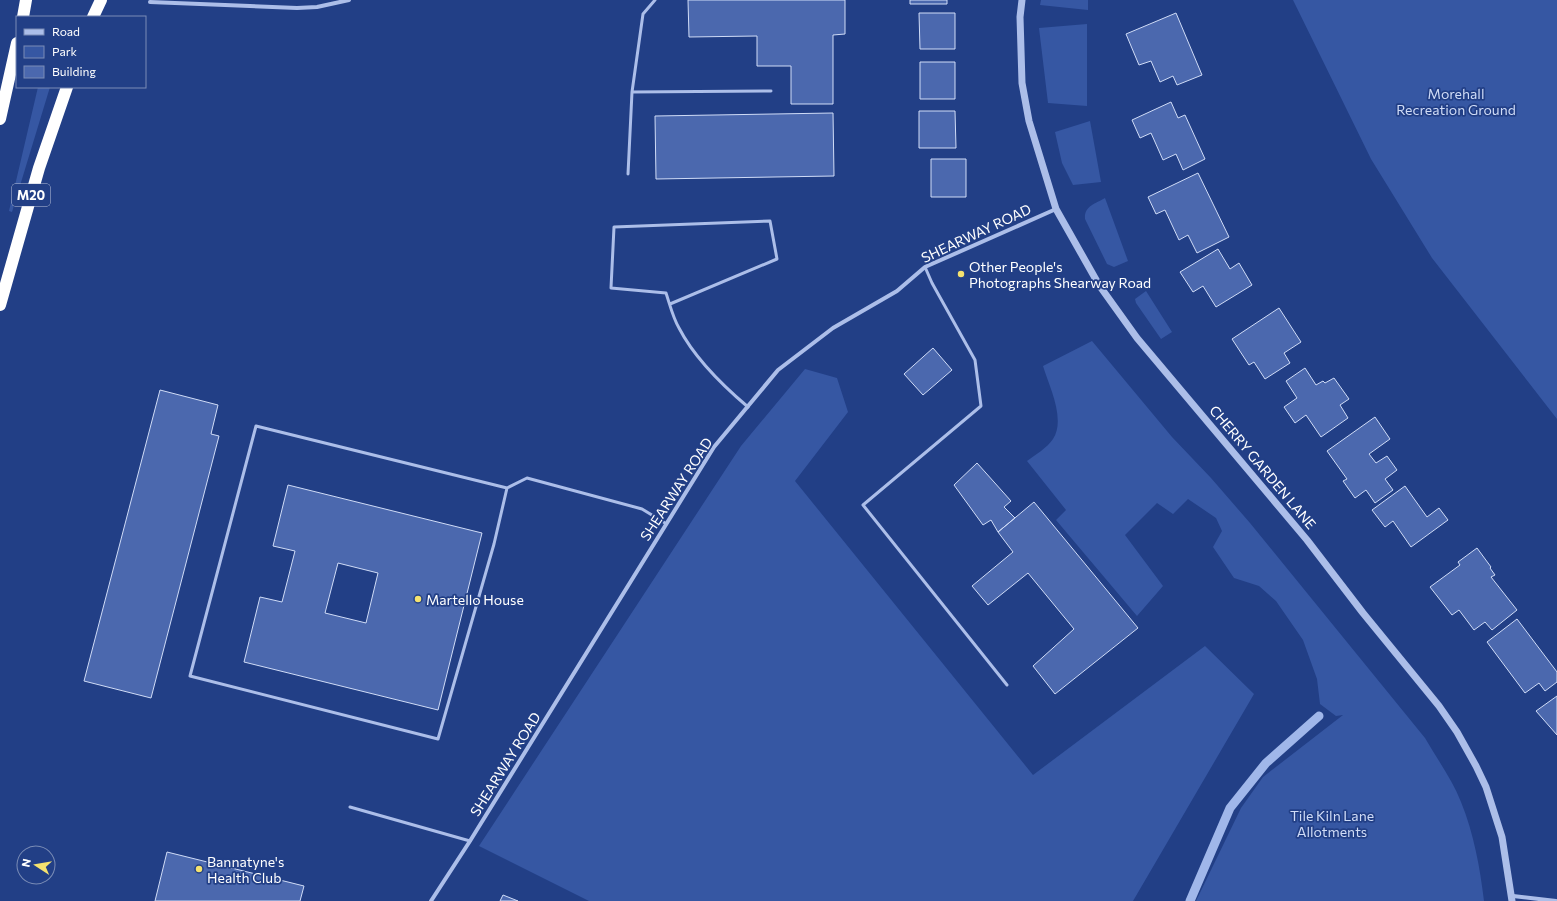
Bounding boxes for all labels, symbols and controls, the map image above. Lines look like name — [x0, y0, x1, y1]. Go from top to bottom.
legend — [16, 16, 146, 88]
text: Road — [52, 24, 80, 38]
text: Park — [52, 44, 78, 58]
text: Building — [52, 64, 96, 78]
park label: Morehall Recreation Ground — [1396, 85, 1516, 118]
road number: M20 — [12, 184, 50, 206]
street label: SHEARWAY ROAD — [918, 200, 1034, 266]
place label: Other People's Photographs Shearway Road — [969, 258, 1151, 291]
marker: Other People's Photographs Shearway Road — [956, 269, 966, 279]
street label: CHERRY GARDEN LANE — [1206, 402, 1320, 532]
street label: SHEARWAY ROAD — [636, 434, 716, 544]
place label: Martello House — [426, 591, 524, 608]
marker: Martello House — [413, 594, 423, 604]
street label: SHEARWAY ROAD — [466, 709, 544, 819]
park label: Tile Kiln Lane Allotments — [1290, 807, 1374, 840]
north arrow — [16, 845, 56, 885]
place label: Bannatyne's Health Club — [207, 853, 284, 886]
text: N — [19, 857, 33, 868]
marker: Bannatyne's Health Club — [194, 864, 204, 874]

